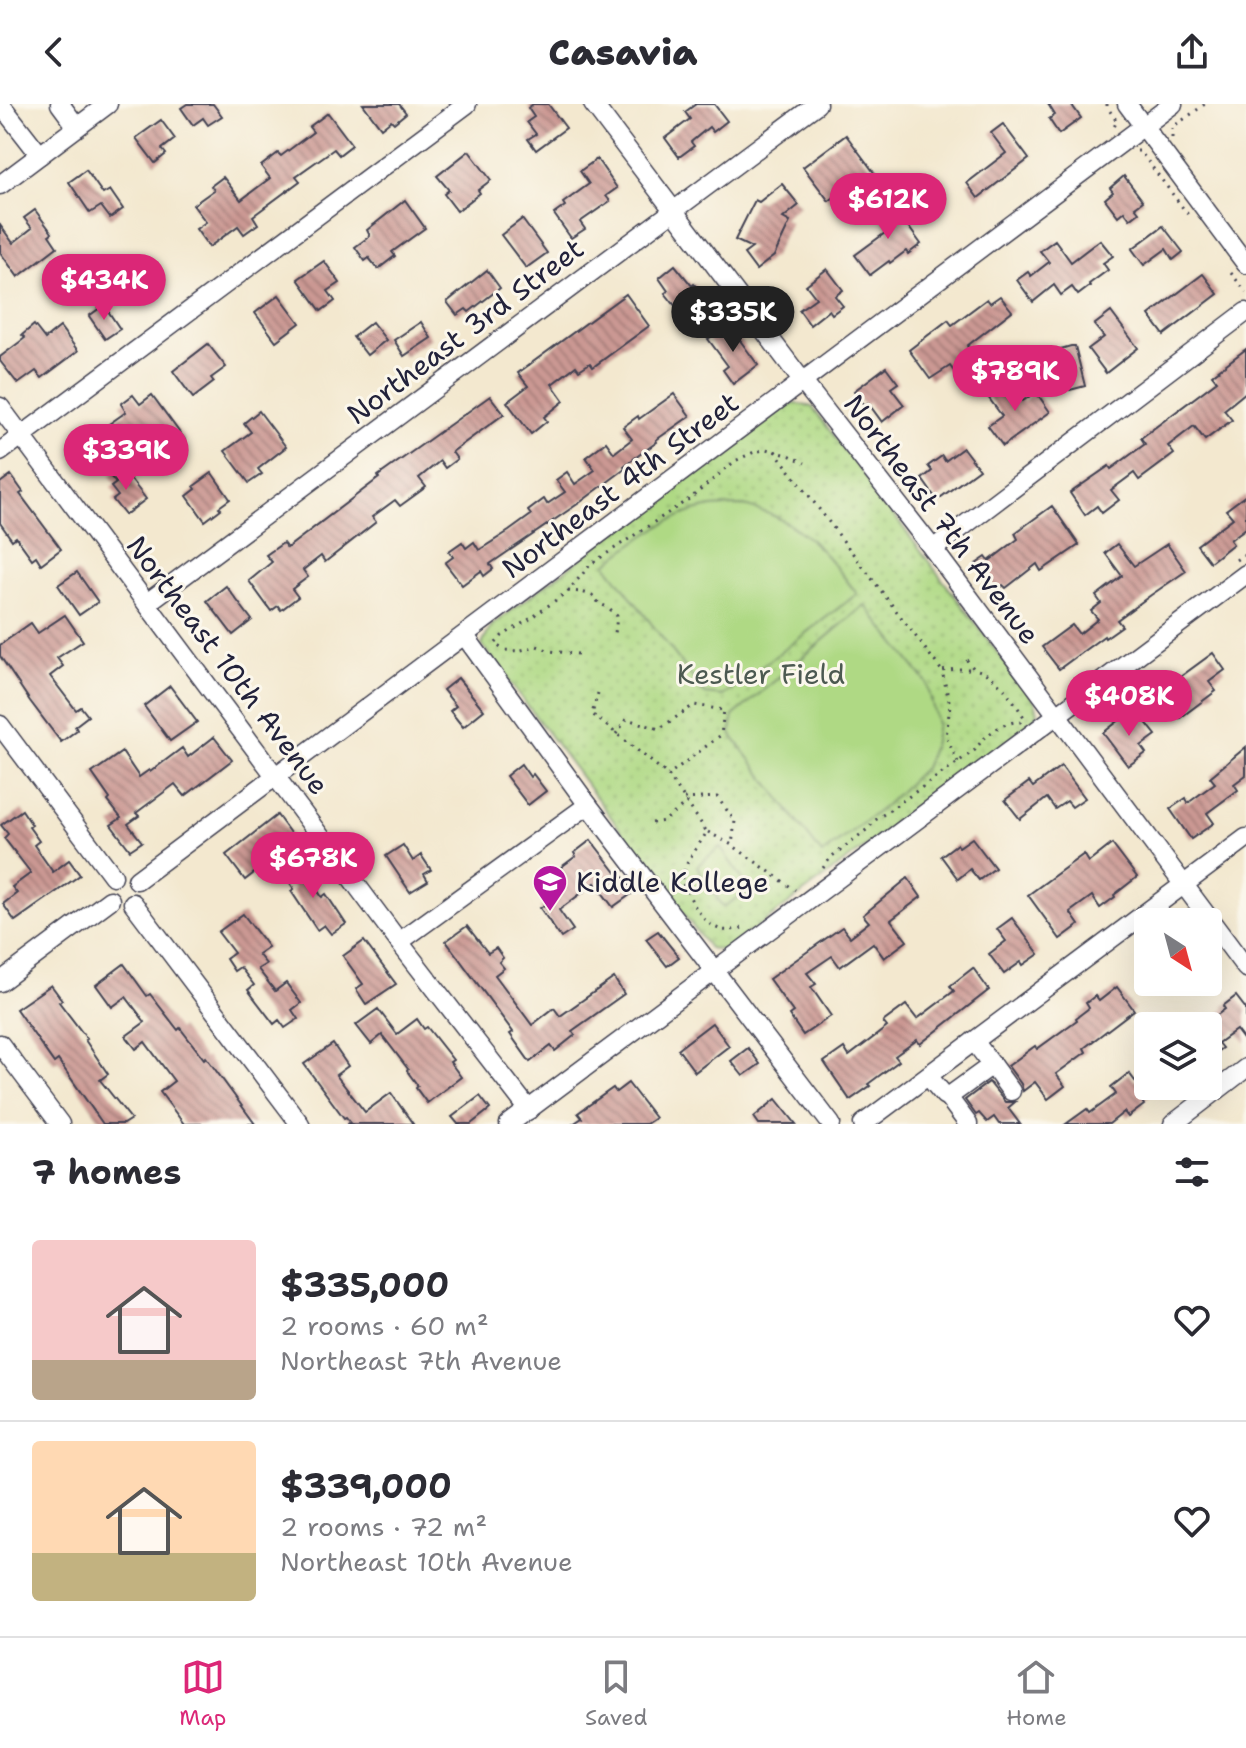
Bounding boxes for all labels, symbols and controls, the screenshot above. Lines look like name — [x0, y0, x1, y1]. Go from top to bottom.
text: Casavia — [548, 28, 698, 77]
icon: back — [32, 30, 76, 74]
icon: share — [1170, 30, 1214, 74]
pin: $612K — [832, 173, 944, 241]
text: $612K — [848, 181, 928, 216]
street label: Northeast 3rd Street — [339, 229, 591, 433]
pin: $434K — [48, 254, 160, 322]
text: $434K — [60, 262, 148, 297]
pin: $335K — [677, 286, 789, 354]
text: $335K — [689, 294, 777, 329]
pin: $789K — [959, 345, 1071, 413]
text: $789K — [970, 353, 1060, 388]
street label: Northeast 4th Street — [494, 383, 746, 587]
street label: Northeast 7th Avenue — [835, 386, 1049, 652]
pin: $339K — [70, 424, 182, 492]
text: $339K — [82, 432, 170, 467]
street label: Northeast 10th Avenue — [118, 528, 338, 802]
park label: Kestler Field — [677, 655, 845, 693]
pin: $408K — [1073, 670, 1185, 738]
text: $408K — [1084, 678, 1174, 713]
pin: $678K — [257, 832, 369, 900]
text: $678K — [269, 840, 357, 875]
school or university icon: Kiddle Kollege — [531, 863, 569, 913]
place label: Kiddle Kollege — [576, 863, 769, 901]
north arrow — [1134, 908, 1222, 996]
map controls — [1134, 908, 1222, 1100]
button: layers — [1134, 1012, 1222, 1100]
text: 7 homes — [32, 1149, 181, 1195]
icon: filters — [1170, 1150, 1214, 1194]
text: $335,000 — [280, 1262, 449, 1308]
icon: home — [96, 1272, 192, 1368]
icon: heart — [1170, 1298, 1214, 1342]
text: 2 rooms · 60 m² — [280, 1308, 489, 1343]
text: Northeast 7th Avenue — [280, 1343, 562, 1378]
text: $339,000 — [280, 1463, 452, 1509]
icon: home — [96, 1473, 192, 1569]
icon: heart — [1170, 1499, 1214, 1543]
text: 2 rooms · 72 m² — [280, 1509, 487, 1544]
text: Northeast 10th Avenue — [280, 1544, 573, 1579]
tab: Map — [179, 1655, 226, 1732]
tab: Saved — [585, 1655, 648, 1732]
tab: Home — [1006, 1655, 1067, 1732]

